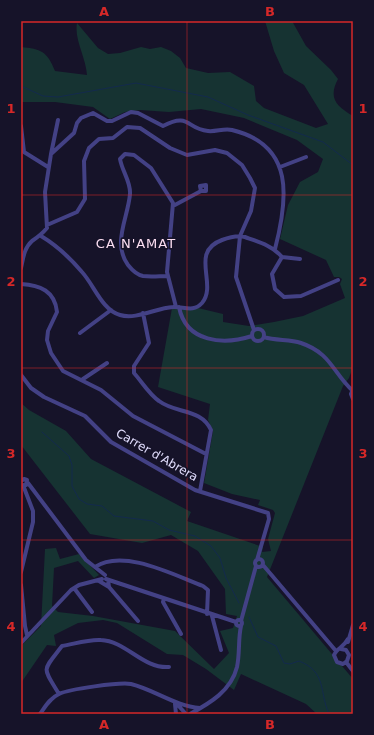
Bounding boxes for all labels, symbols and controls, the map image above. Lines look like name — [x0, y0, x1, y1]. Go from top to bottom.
text: A — [99, 4, 109, 19]
text: B — [265, 4, 275, 19]
text: 1 — [6, 101, 16, 116]
text: 1 — [358, 101, 368, 116]
district label: CA N'AMAT — [96, 236, 176, 251]
text: 2 — [6, 274, 16, 289]
text: 2 — [358, 274, 368, 289]
street label: Carrer d'Abrera — [114, 426, 200, 484]
text: 3 — [6, 446, 16, 461]
text: 3 — [358, 446, 368, 461]
text: 4 — [6, 619, 16, 634]
text: 4 — [358, 619, 368, 634]
text: A — [99, 717, 109, 732]
text: B — [265, 717, 275, 732]

